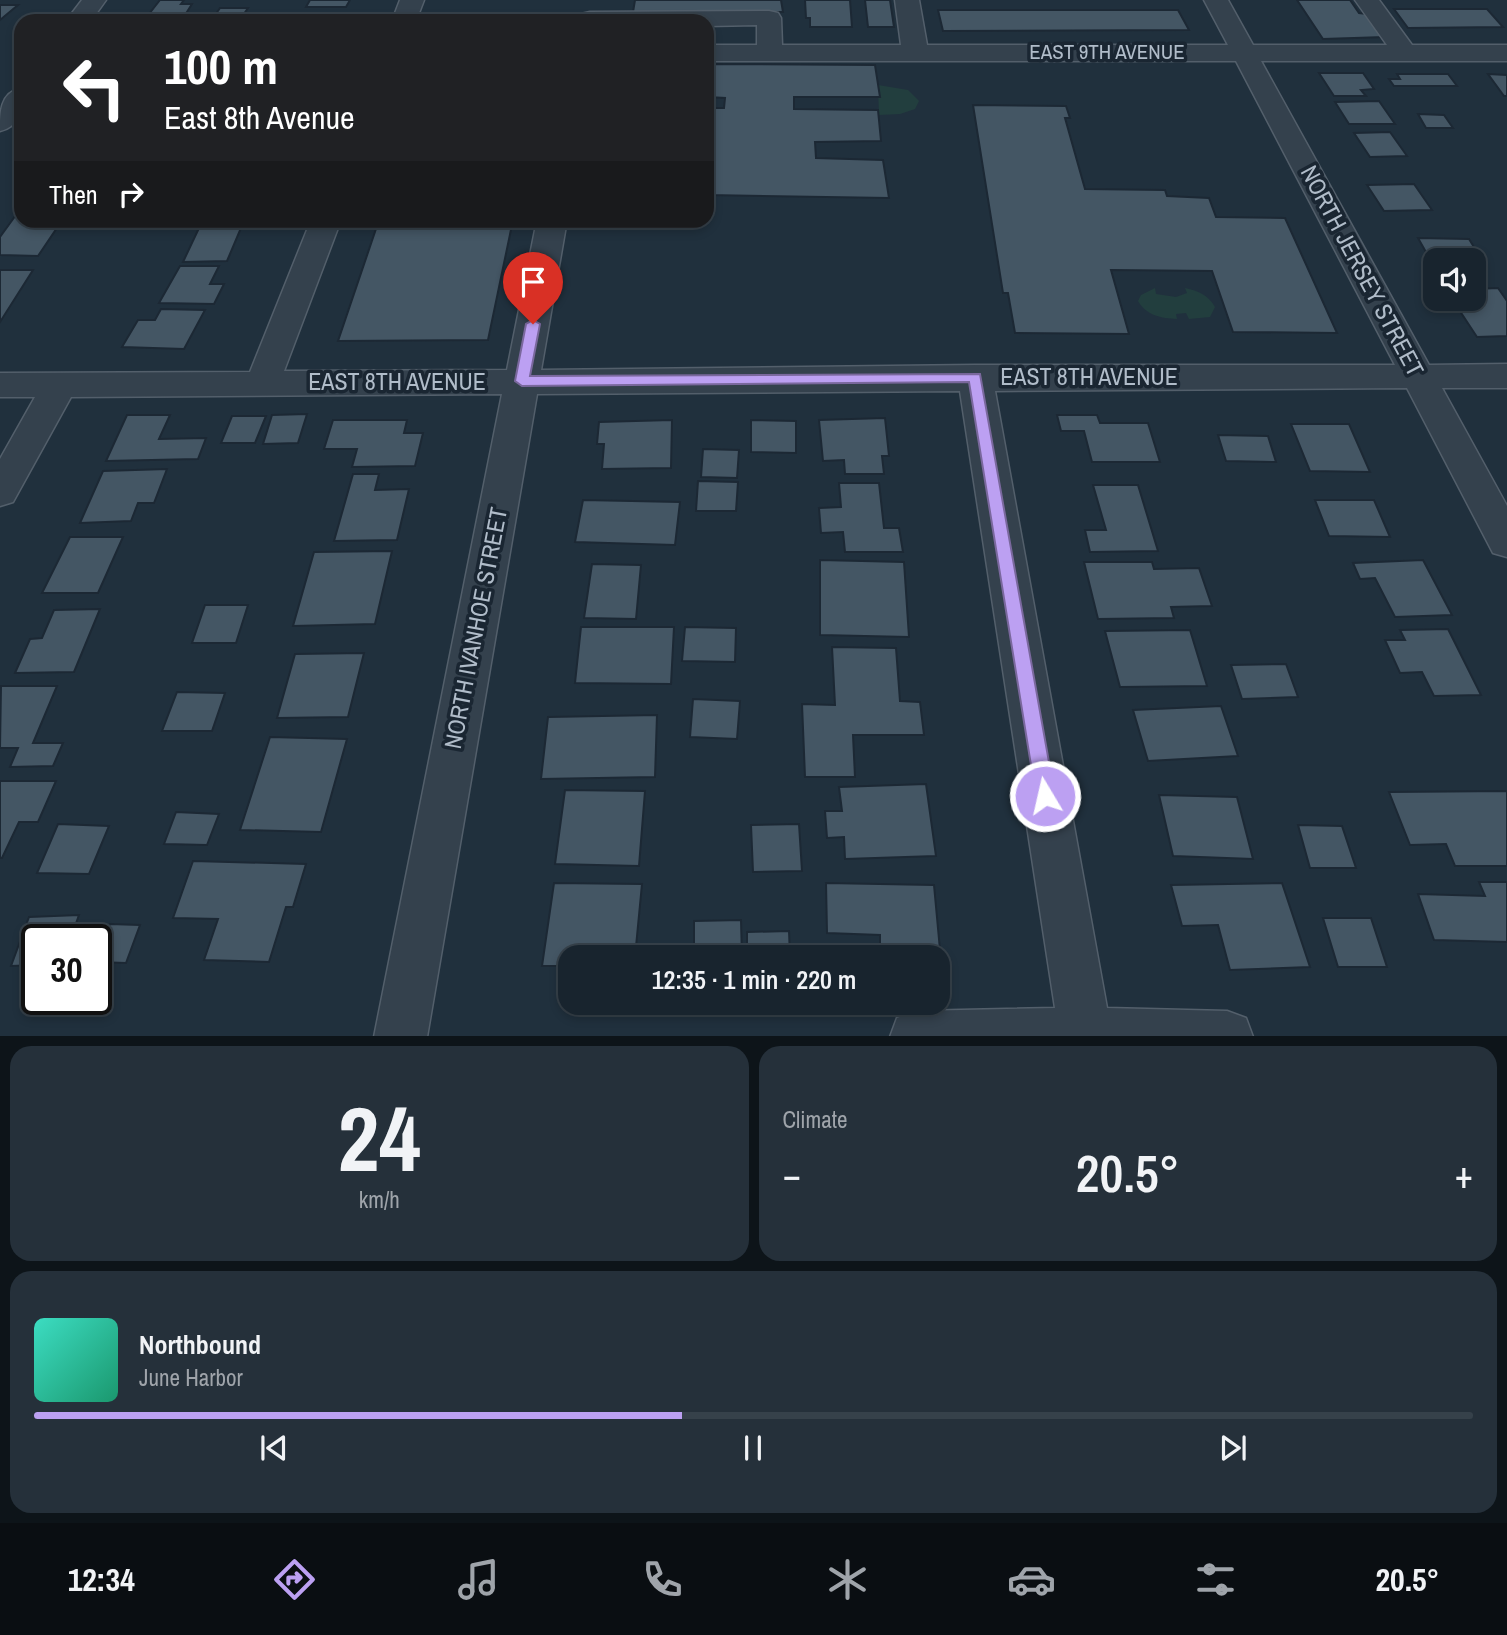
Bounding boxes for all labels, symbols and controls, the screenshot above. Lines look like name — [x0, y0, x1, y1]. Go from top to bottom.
text: 100 m — [164, 33, 278, 99]
street label: EAST 9TH AVENUE — [1029, 37, 1185, 66]
icon: left — [49, 42, 140, 133]
text: East 8th Avenue — [164, 96, 355, 139]
street label: NORTH JERSEY STREET — [1294, 160, 1432, 382]
icon: right — [112, 175, 150, 213]
text: Then — [49, 177, 98, 212]
map controls — [1423, 248, 1486, 311]
button: sound — [1423, 248, 1486, 311]
pin — [503, 252, 563, 324]
icon: arrive — [514, 263, 552, 301]
street label: EAST 8TH AVENUE — [1000, 360, 1178, 392]
street label: EAST 8TH AVENUE — [308, 365, 486, 397]
street label: NORTH IVANHOE STREET — [436, 504, 514, 751]
position arrow — [1008, 759, 1082, 833]
speed limit sign: 30 — [21, 924, 112, 1015]
text: 12:35 · 1 min · 220 m — [652, 962, 856, 997]
text: 24 — [338, 1077, 421, 1199]
text: Climate — [783, 1104, 847, 1135]
text: 20.5° — [1076, 1138, 1180, 1208]
text: − — [783, 1149, 801, 1200]
text: + — [1455, 1149, 1473, 1200]
text: km/h — [359, 1184, 400, 1215]
text: Northbound — [139, 1327, 261, 1362]
text: June Harbor — [139, 1362, 243, 1393]
icon: previous — [255, 1429, 293, 1467]
icon: pause — [734, 1429, 772, 1467]
icon: next — [1214, 1429, 1252, 1467]
icon: directions — [270, 1555, 319, 1604]
icon: music — [454, 1555, 503, 1604]
icon: phone — [638, 1555, 687, 1604]
icon: climate — [823, 1555, 872, 1604]
icon: car — [1007, 1555, 1056, 1604]
icon: filters — [1191, 1555, 1240, 1604]
text: 12:34 — [68, 1558, 135, 1601]
text: 20.5° — [1375, 1558, 1439, 1601]

